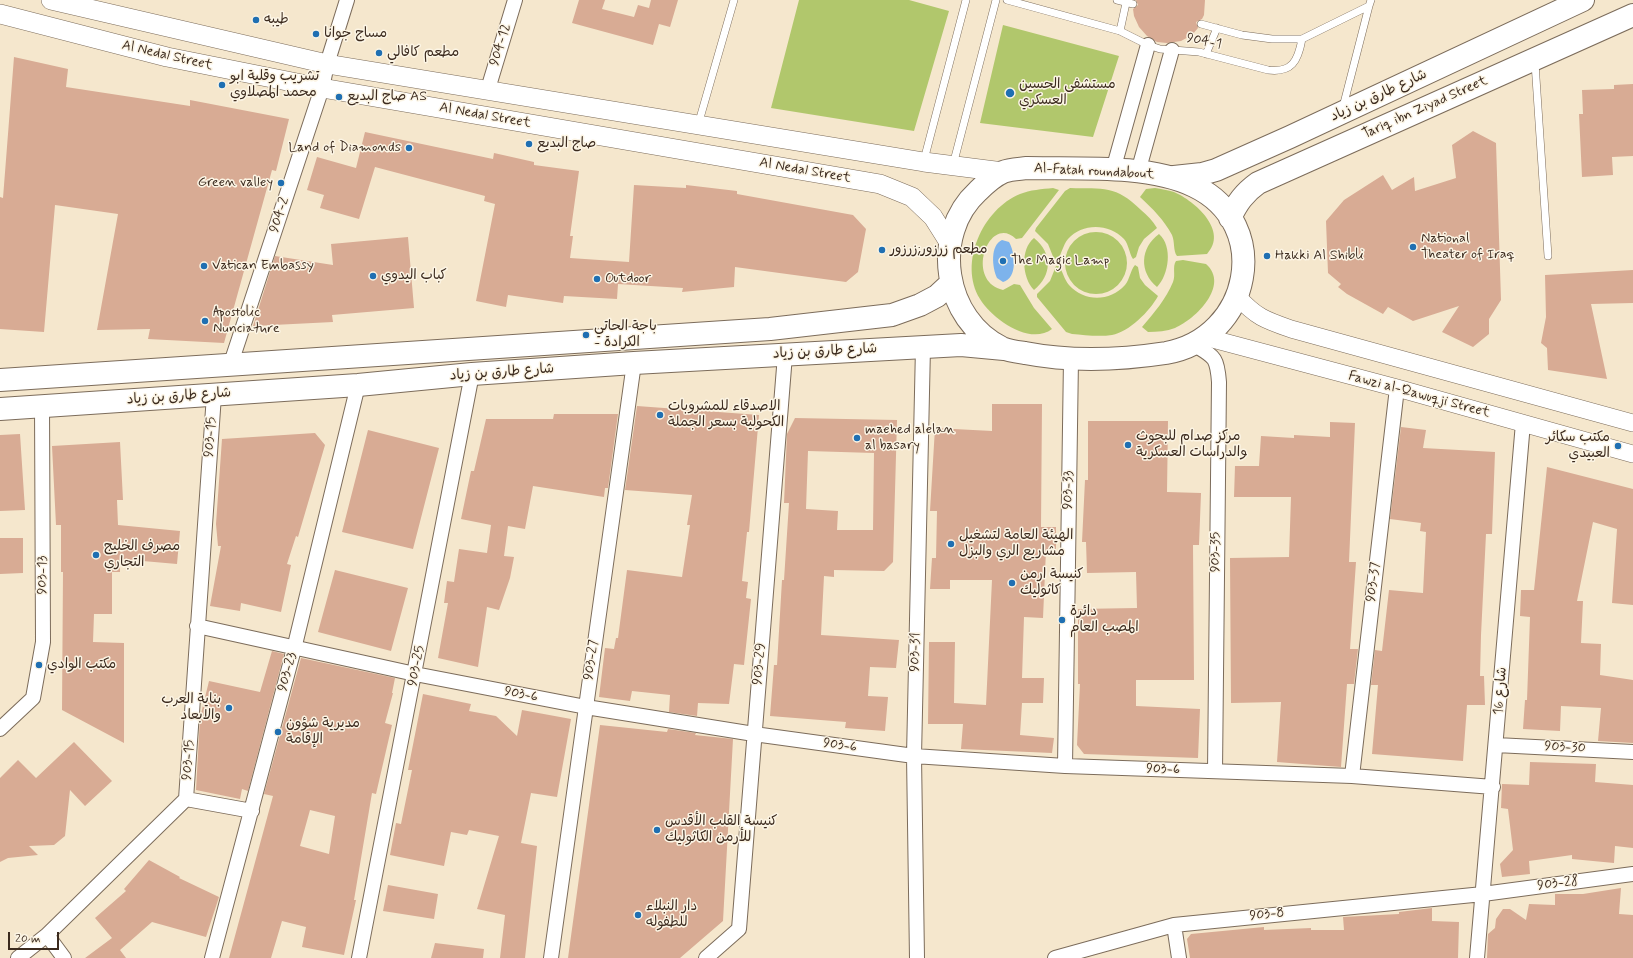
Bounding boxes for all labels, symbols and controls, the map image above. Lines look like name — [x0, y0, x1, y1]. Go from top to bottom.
place label: طيبه — [264, 12, 289, 28]
marker: طيبه — [251, 15, 261, 25]
street label: 904-12 — [487, 22, 515, 68]
place label: مساج جوانا — [324, 26, 387, 42]
marker: مساج جوانا — [311, 29, 321, 39]
street label: 904-1 — [1185, 30, 1223, 54]
street label: Al Nedal Street — [120, 37, 214, 75]
place label: مطعم كافالي — [387, 45, 459, 61]
marker: مطعم كافالي — [374, 48, 384, 58]
street label: شارع طارق بن زياد — [1328, 66, 1430, 126]
place label: تشريب وقلية ابو محمد المصلاوي — [230, 69, 319, 102]
street label: Tariq ibn Ziyad Street — [1360, 73, 1490, 143]
place label: مستشفى الحسين العسكري — [1019, 77, 1116, 110]
marker: تشريب وقلية ابو محمد المصلاوي — [217, 80, 227, 90]
marker: مستشفى الحسين العسكري — [1004, 87, 1016, 99]
place label: صاج البديع AS — [347, 89, 427, 105]
marker: صاج البديع AS — [334, 92, 344, 102]
street label: Al Nedal Street — [438, 100, 532, 132]
place label: صاج البديع — [537, 136, 596, 152]
marker: صاج البديع — [524, 139, 534, 149]
place label: Land of Diamonds — [288, 140, 401, 156]
marker: Land of Diamonds — [404, 143, 414, 153]
street label: Al Nedal Street — [758, 155, 852, 187]
street label: Al-Fatah roundabout — [1033, 160, 1155, 184]
place label: Green valley — [198, 175, 273, 191]
marker: Green valley — [276, 178, 286, 188]
street label: 904-2 — [266, 195, 294, 235]
place label: National Theater of Iraq — [1421, 231, 1515, 264]
place label: مطعم زرزور;زرزور — [890, 242, 988, 258]
marker: National Theater of Iraq — [1408, 242, 1418, 252]
marker: مطعم زرزور;زرزور — [877, 245, 887, 255]
place label: Hakki Al Shibli — [1275, 248, 1364, 264]
marker: Hakki Al Shibli — [1262, 251, 1272, 261]
place label: The Magic Lamp — [1011, 253, 1109, 269]
marker: The Magic Lamp — [998, 256, 1008, 266]
place label: Vatican Embassy — [212, 258, 314, 274]
marker: Vatican Embassy — [199, 261, 209, 271]
place label: كباب اليدوي — [381, 268, 447, 284]
marker: كباب اليدوي — [368, 271, 378, 281]
place label: Outdoor — [605, 271, 651, 287]
marker: Outdoor — [592, 274, 602, 284]
place label: Apostolic Nunciature — [213, 305, 280, 338]
marker: Apostolic Nunciature — [200, 316, 210, 326]
place label: باجة الحاتي - الكرادة — [594, 319, 657, 352]
marker: باجة الحاتي - الكرادة — [581, 330, 591, 340]
street label: شارع طارق بن زياد — [772, 341, 878, 363]
street label: شارع طارق بن زياد — [449, 361, 555, 385]
street label: Fawzi al-Qawuqji Street — [1346, 368, 1492, 422]
street label: شارع طارق بن زياد — [126, 385, 232, 409]
place label: الاصدقاء للمشروبات الكحولية بسعر الجملة — [668, 399, 784, 432]
marker: الاصدقاء للمشروبات الكحولية بسعر الجملة — [655, 410, 665, 420]
street label: 903-15 — [201, 416, 221, 458]
place label: maehed alelan al basary — [865, 422, 955, 454]
place label: مركز صدام للبحوث والدراسات العسكرية — [1136, 429, 1248, 462]
place label: مكتب سكائر العبيدي — [1546, 430, 1610, 462]
marker: maehed alelan al basary — [852, 433, 862, 443]
marker: مركز صدام للبحوث والدراسات العسكرية — [1123, 440, 1133, 450]
marker: مكتب سكائر العبيدي — [1613, 441, 1623, 451]
street label: 903-33 — [1060, 470, 1078, 510]
place label: الهيئة العامة لتشغيل مشاريع الري والبزل — [959, 528, 1073, 560]
street label: 903-35 — [1208, 532, 1224, 572]
place label: مصرف الخليج التجاري — [104, 539, 180, 572]
marker: الهيئة العامة لتشغيل مشاريع الري والبزل — [946, 539, 956, 549]
marker: مصرف الخليج التجاري — [91, 550, 101, 560]
street label: 903-13 — [35, 555, 51, 595]
street label: 903-37 — [1363, 561, 1385, 603]
place label: كنيسة ارمن كاثوليك — [1020, 567, 1083, 600]
marker: كنيسة ارمن كاثوليك — [1007, 578, 1017, 588]
place label: دائرة المصب العام — [1070, 604, 1139, 636]
marker: دائرة المصب العام — [1057, 615, 1067, 625]
street label: 903-31 — [907, 632, 925, 672]
street label: 903-27 — [581, 639, 603, 681]
street label: 903-29 — [750, 642, 770, 686]
street label: 903-25 — [405, 644, 429, 688]
street label: 903-23 — [275, 651, 301, 693]
place label: مكتب الوادي — [47, 657, 116, 673]
marker: مكتب الوادي — [34, 660, 44, 670]
street label: شارع 16 — [1491, 666, 1511, 716]
street label: 903-6 — [503, 684, 539, 706]
place label: بناية العرب والابعاد — [161, 692, 221, 724]
marker: بناية العرب والابعاد — [224, 703, 234, 713]
place label: مديرية شؤون الإقامة — [286, 716, 360, 748]
marker: مديرية شؤون الإقامة — [273, 727, 283, 737]
street label: 903-6 — [822, 735, 858, 757]
street label: 903-15 — [179, 739, 199, 781]
street label: 903-30 — [1544, 739, 1586, 757]
street label: 903-6 — [1146, 761, 1180, 779]
place label: كنيسة القلب الأقدس للأرمن الكاثوليك — [665, 814, 778, 846]
marker: كنيسة القلب الأقدس للأرمن الكاثوليك — [652, 825, 662, 835]
street label: 903-28 — [1536, 873, 1580, 895]
place label: دار النبلاء للطفوله — [646, 899, 697, 932]
street label: 903-8 — [1249, 905, 1285, 925]
marker: دار النبلاء للطفوله — [633, 910, 643, 920]
scale bar — [10, 924, 61, 950]
text: 20 m — [15, 931, 41, 947]

